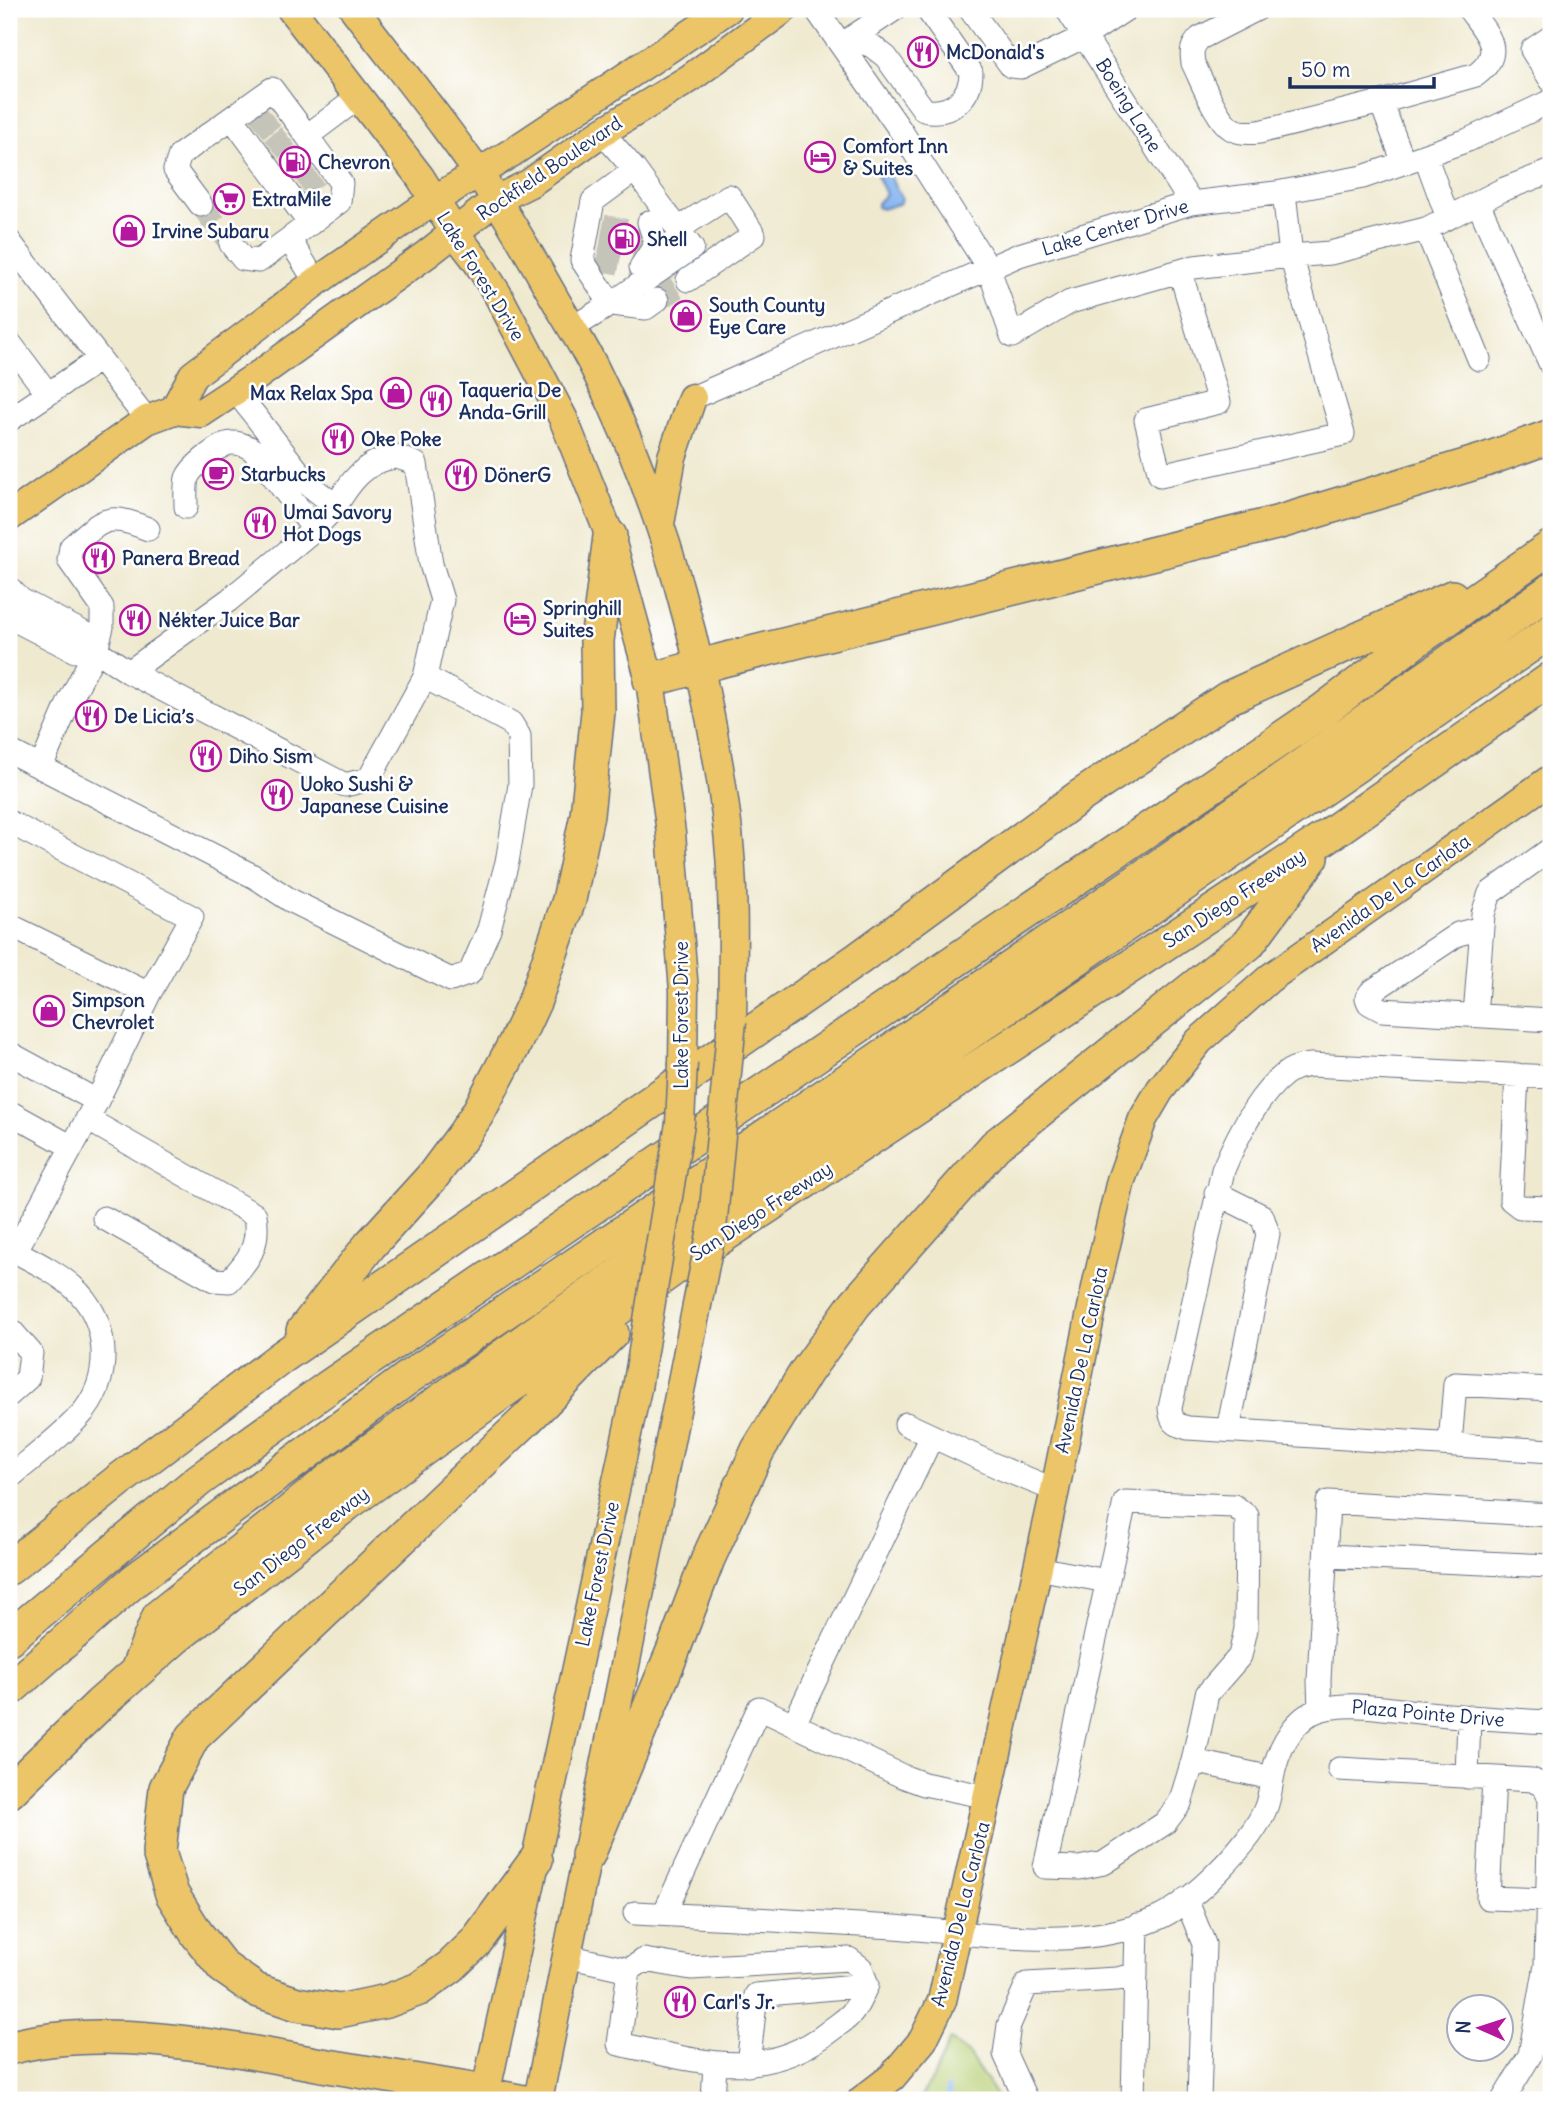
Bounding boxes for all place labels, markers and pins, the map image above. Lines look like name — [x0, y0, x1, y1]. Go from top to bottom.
restaurant icon: McDonald's — [906, 35, 940, 69]
place label: McDonald's — [946, 40, 1045, 64]
place label: Comfort Inn & Suites — [843, 134, 948, 180]
hotel icon: Comfort Inn & Suites — [803, 140, 837, 174]
fuel station icon: Chevron — [278, 145, 312, 179]
place label: Chevron — [318, 150, 390, 174]
supermarket icon: ExtraMile — [212, 182, 246, 216]
place label: ExtraMile — [252, 187, 331, 211]
shop icon: Irvine Subaru — [112, 214, 146, 248]
place label: Irvine Subaru — [152, 219, 269, 243]
fuel station icon: Shell — [607, 222, 641, 256]
place label: Shell — [647, 227, 687, 251]
place label: South County Eye Care — [709, 293, 825, 339]
shop icon: South County Eye Care — [669, 299, 703, 333]
shop icon: Max Relax Spa — [379, 376, 413, 410]
place label: Taqueria De Anda-Grill — [459, 378, 561, 424]
place label: Max Relax Spa — [250, 381, 373, 405]
restaurant icon: Taqueria De Anda-Grill — [419, 384, 453, 418]
restaurant icon: Oke Poke — [321, 422, 355, 456]
place label: Oke Poke — [361, 427, 441, 451]
cafe icon: Starbucks — [201, 457, 235, 491]
restaurant icon: DönerG — [444, 458, 478, 492]
place label: Starbucks — [241, 462, 326, 486]
place label: DönerG — [484, 463, 551, 487]
place label: Umai Savory Hot Dogs — [283, 500, 392, 546]
restaurant icon: Umai Savory Hot Dogs — [243, 506, 277, 540]
restaurant icon: Panera Bread — [82, 541, 116, 575]
place label: Panera Bread — [122, 546, 240, 570]
place label: Springhill Suites — [543, 596, 622, 642]
hotel icon: Springhill Suites — [503, 602, 537, 636]
restaurant icon: Nékter Juice Bar — [118, 603, 152, 637]
place label: Nékter Juice Bar — [158, 608, 300, 632]
restaurant icon: De Licia’s — [74, 699, 108, 733]
place label: De Licia’s — [114, 704, 195, 728]
restaurant icon: Diho Sism — [189, 739, 223, 773]
place label: Diho Sism — [229, 744, 313, 768]
place label: Uoko Sushi & Japanese Cuisine — [300, 772, 449, 818]
restaurant icon: Uoko Sushi & Japanese Cuisine — [260, 778, 294, 812]
place label: Simpson Chevrolet — [72, 988, 155, 1034]
shop icon: Simpson Chevrolet — [32, 994, 66, 1028]
restaurant icon: Carl's Jr. — [663, 1985, 697, 2019]
place label: Carl's Jr. — [703, 1990, 775, 2014]

